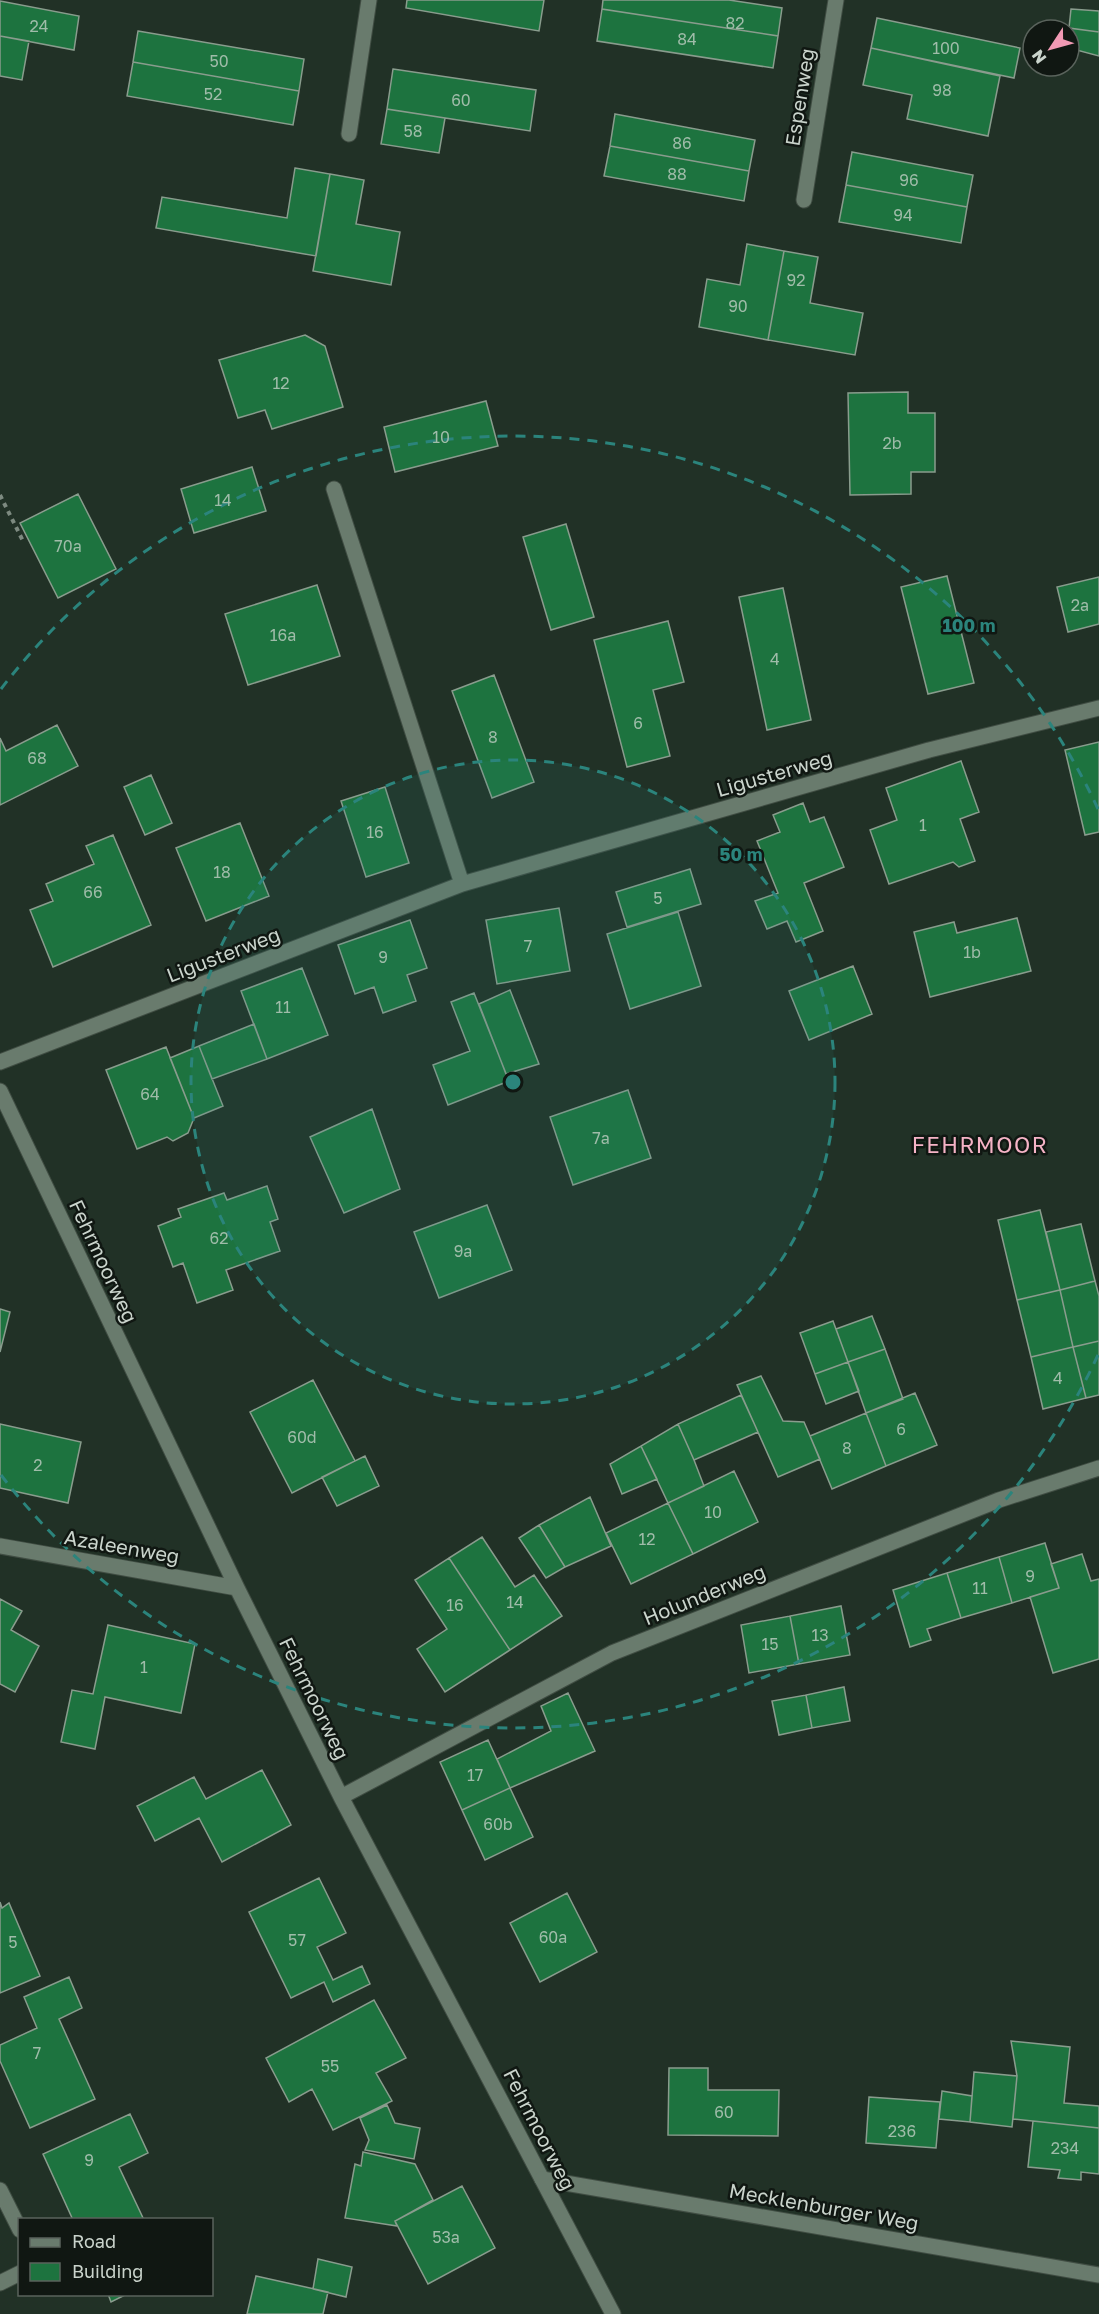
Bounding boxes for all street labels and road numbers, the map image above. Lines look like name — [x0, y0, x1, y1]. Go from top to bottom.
street label: Espenweg — [779, 46, 819, 148]
street label: Ligusterweg — [713, 745, 835, 801]
street label: Ligusterweg — [163, 921, 283, 987]
street label: Fehrmoorweg — [65, 1196, 143, 1326]
street label: Azaleenweg — [63, 1524, 181, 1568]
street label: Holunderweg — [639, 1559, 769, 1629]
street label: Fehrmoorweg — [275, 1633, 355, 1763]
street label: Fehrmoorweg — [499, 2064, 581, 2194]
street label: Mecklenburger Weg — [727, 2178, 921, 2234]

